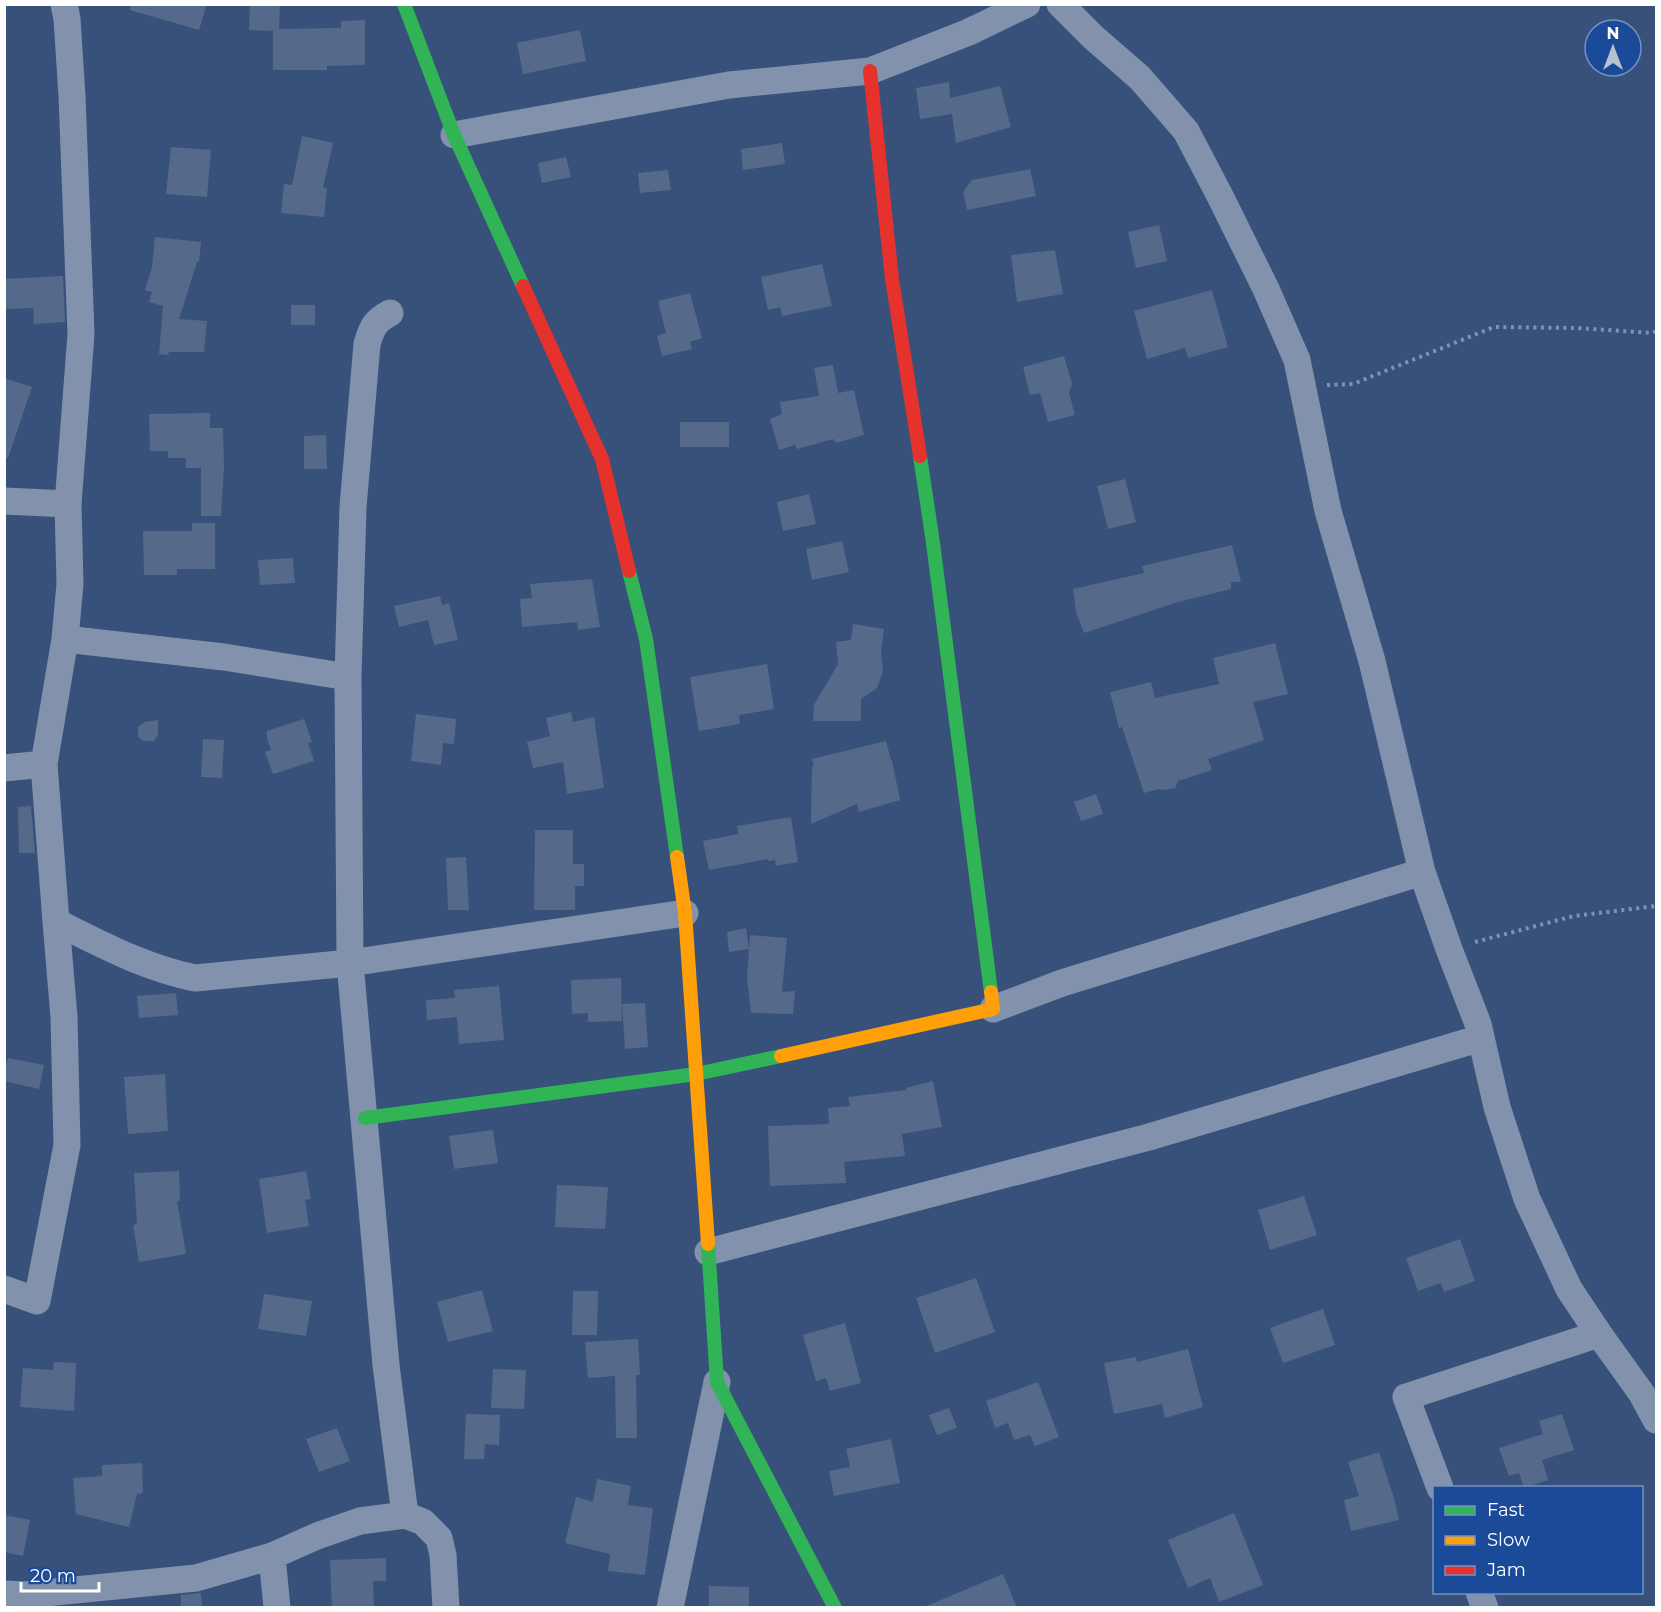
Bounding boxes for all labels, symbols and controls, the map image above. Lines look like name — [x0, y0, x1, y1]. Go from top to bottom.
north arrow — [1583, 18, 1643, 78]
text: N — [1607, 24, 1619, 43]
legend — [1433, 1486, 1643, 1594]
text: Fast — [1487, 1499, 1525, 1521]
text: Slow — [1487, 1529, 1530, 1551]
scale bar — [21, 1555, 99, 1593]
text: Jam — [1486, 1559, 1526, 1581]
text: 20 m — [30, 1565, 76, 1587]

